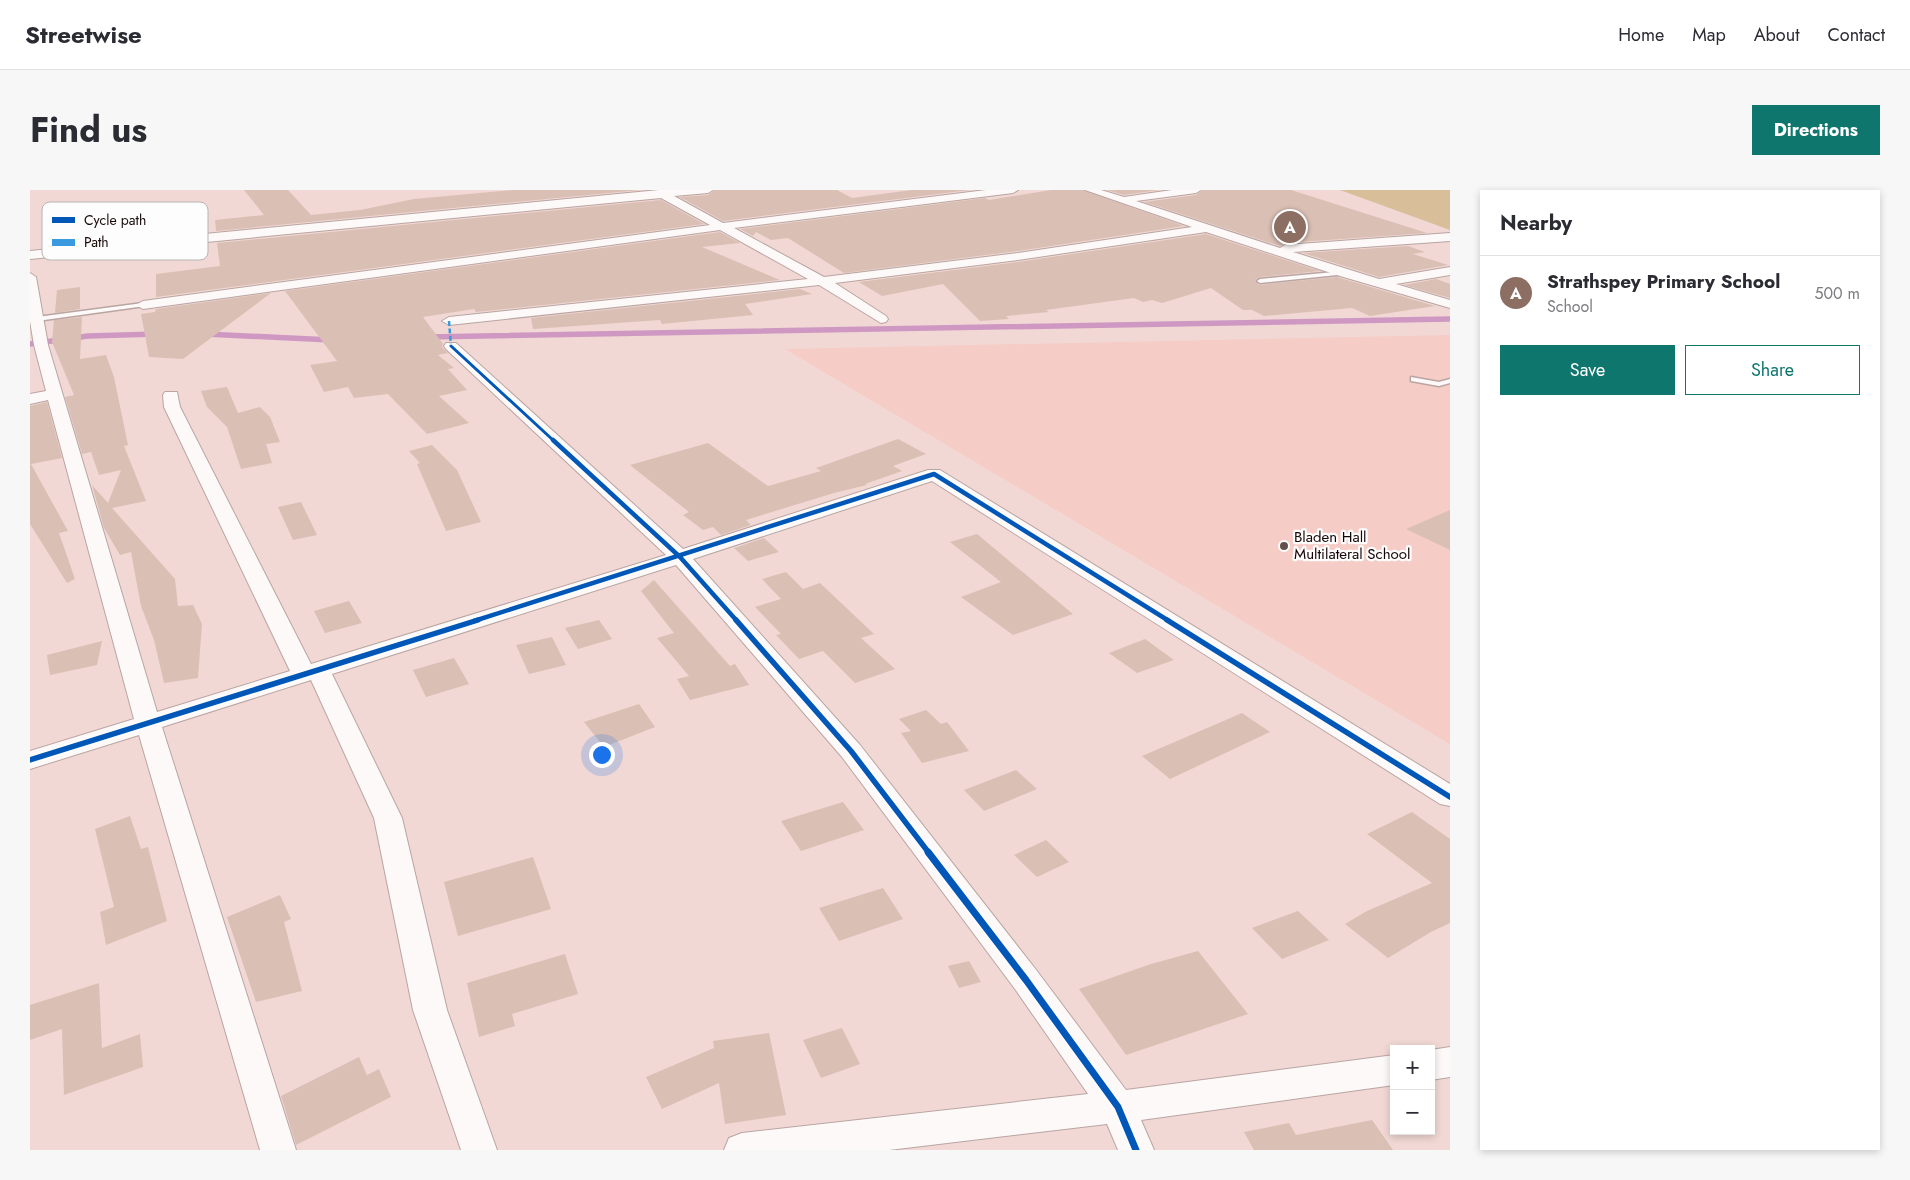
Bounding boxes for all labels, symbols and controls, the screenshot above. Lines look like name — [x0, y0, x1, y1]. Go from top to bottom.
text: Streetwise — [25, 17, 142, 52]
text: Home — [1618, 22, 1664, 48]
text: Map — [1692, 22, 1726, 48]
text: About — [1754, 22, 1799, 48]
text: Contact — [1827, 22, 1885, 48]
text: Find us — [30, 105, 147, 155]
button: Directions — [1752, 105, 1880, 155]
legend — [42, 202, 208, 260]
pin: A — [1274, 208, 1306, 246]
text: Nearby — [1500, 208, 1572, 238]
text: Cycle path — [84, 210, 146, 230]
text: Path — [84, 232, 109, 252]
text: Strathspey Primary School — [1547, 268, 1780, 295]
text: A — [1510, 282, 1522, 305]
text: 500 m — [1814, 282, 1860, 305]
text: School — [1547, 295, 1593, 318]
button: Save — [1500, 345, 1675, 395]
button: Share — [1685, 345, 1860, 395]
place label: Bladen Hall Multilateral School — [1294, 526, 1410, 565]
marker: Bladen Hall Multilateral School — [1278, 540, 1290, 552]
your location — [589, 742, 615, 768]
map controls — [1390, 1045, 1435, 1135]
button: + — [1390, 1045, 1435, 1090]
button: − — [1390, 1090, 1435, 1135]

